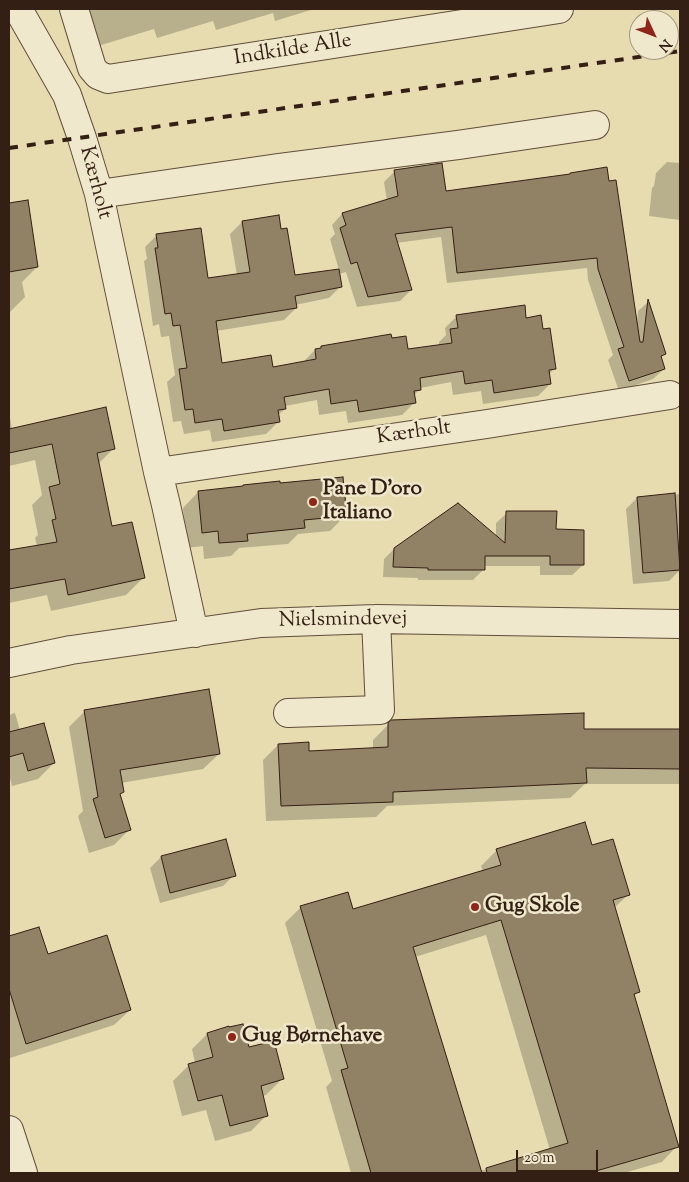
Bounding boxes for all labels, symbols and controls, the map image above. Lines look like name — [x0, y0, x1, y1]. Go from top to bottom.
north arrow — [629, 10, 679, 60]
street label: Indkilde Alle — [233, 29, 353, 73]
text: N — [653, 34, 675, 55]
street label: Kærholt — [72, 144, 116, 222]
street label: Kærholt — [375, 416, 453, 452]
place label: Pane D'oro Italiano — [323, 477, 422, 527]
marker: Pane D'oro Italiano — [307, 496, 319, 508]
street label: Nielsmindevej — [278, 607, 408, 635]
place label: Gug Skole — [485, 894, 579, 920]
marker: Gug Skole — [469, 901, 481, 913]
place label: Gug Børnehave — [242, 1024, 382, 1050]
marker: Gug Børnehave — [226, 1031, 238, 1043]
scale bar — [519, 1140, 602, 1172]
text: 20 m — [524, 1148, 555, 1169]

